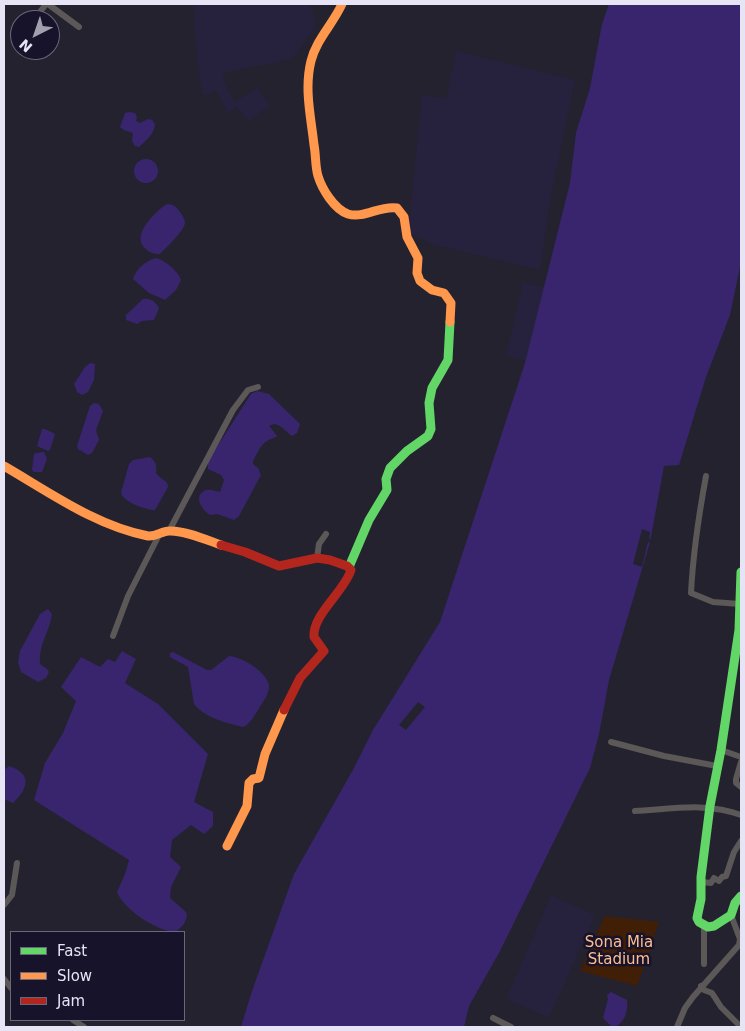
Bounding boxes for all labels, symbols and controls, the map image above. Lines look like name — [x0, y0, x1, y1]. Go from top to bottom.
north arrow — [10, 10, 60, 60]
text: N — [16, 36, 35, 55]
legend — [10, 931, 185, 1021]
park label: Sona Mia Stadium — [585, 934, 653, 969]
text: Fast — [57, 942, 87, 960]
text: Slow — [57, 967, 92, 985]
text: Jam — [57, 992, 85, 1010]

